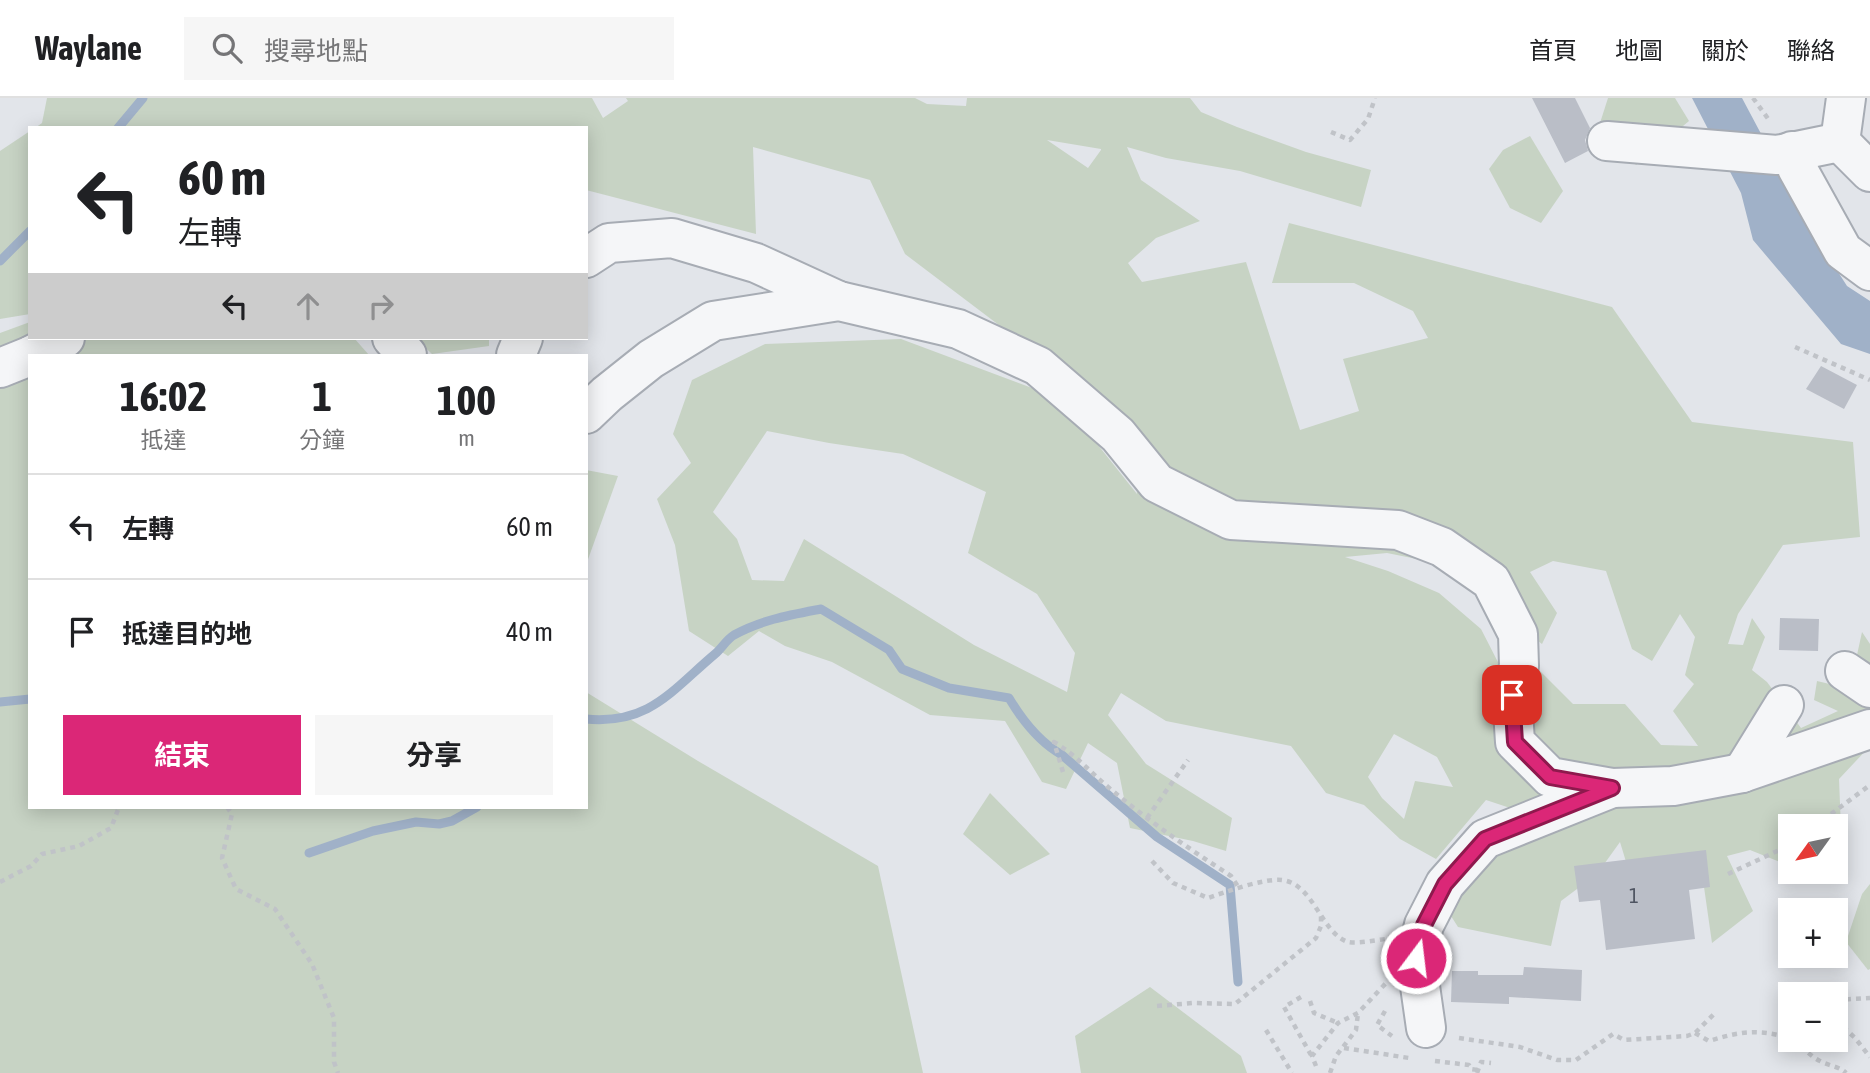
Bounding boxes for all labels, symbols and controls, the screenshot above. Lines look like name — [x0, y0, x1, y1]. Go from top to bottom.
search box — [184, 17, 674, 80]
text: Waylane — [35, 29, 142, 67]
icon: search — [208, 29, 246, 67]
text: 搜尋地點 — [264, 36, 368, 66]
text: 首頁 — [1529, 37, 1577, 64]
text: 地圖 — [1615, 37, 1663, 64]
text: 關於 — [1701, 37, 1749, 64]
text: 聯絡 — [1787, 37, 1835, 64]
text: 60 m — [178, 149, 266, 205]
icon: left — [63, 154, 154, 245]
text: 左轉 — [178, 214, 242, 251]
icon: left — [216, 287, 254, 325]
icon: ahead — [289, 287, 327, 325]
icon: right — [362, 287, 400, 325]
text: 16:02 — [120, 372, 207, 420]
text: 1 — [312, 372, 332, 420]
text: 100 — [437, 376, 496, 424]
text: m — [458, 425, 475, 451]
text: 抵達 — [141, 427, 187, 453]
text: 分鐘 — [299, 427, 345, 453]
icon: left — [63, 508, 101, 546]
text: 60 m — [506, 512, 553, 542]
text: 左轉 — [122, 514, 174, 544]
icon: arrive — [63, 613, 101, 651]
text: 40 m — [506, 617, 553, 647]
text: 抵達目的地 — [122, 619, 252, 649]
pin — [1482, 665, 1542, 725]
icon: arrive — [1493, 676, 1531, 714]
button: 結束 — [63, 715, 301, 795]
button: 分享 — [315, 715, 553, 795]
north arrow — [1778, 814, 1848, 884]
map controls — [1778, 814, 1848, 1052]
house number: 1 — [1629, 883, 1639, 907]
button: + — [1778, 898, 1848, 968]
position arrow — [1379, 921, 1453, 995]
button: − — [1778, 982, 1848, 1052]

